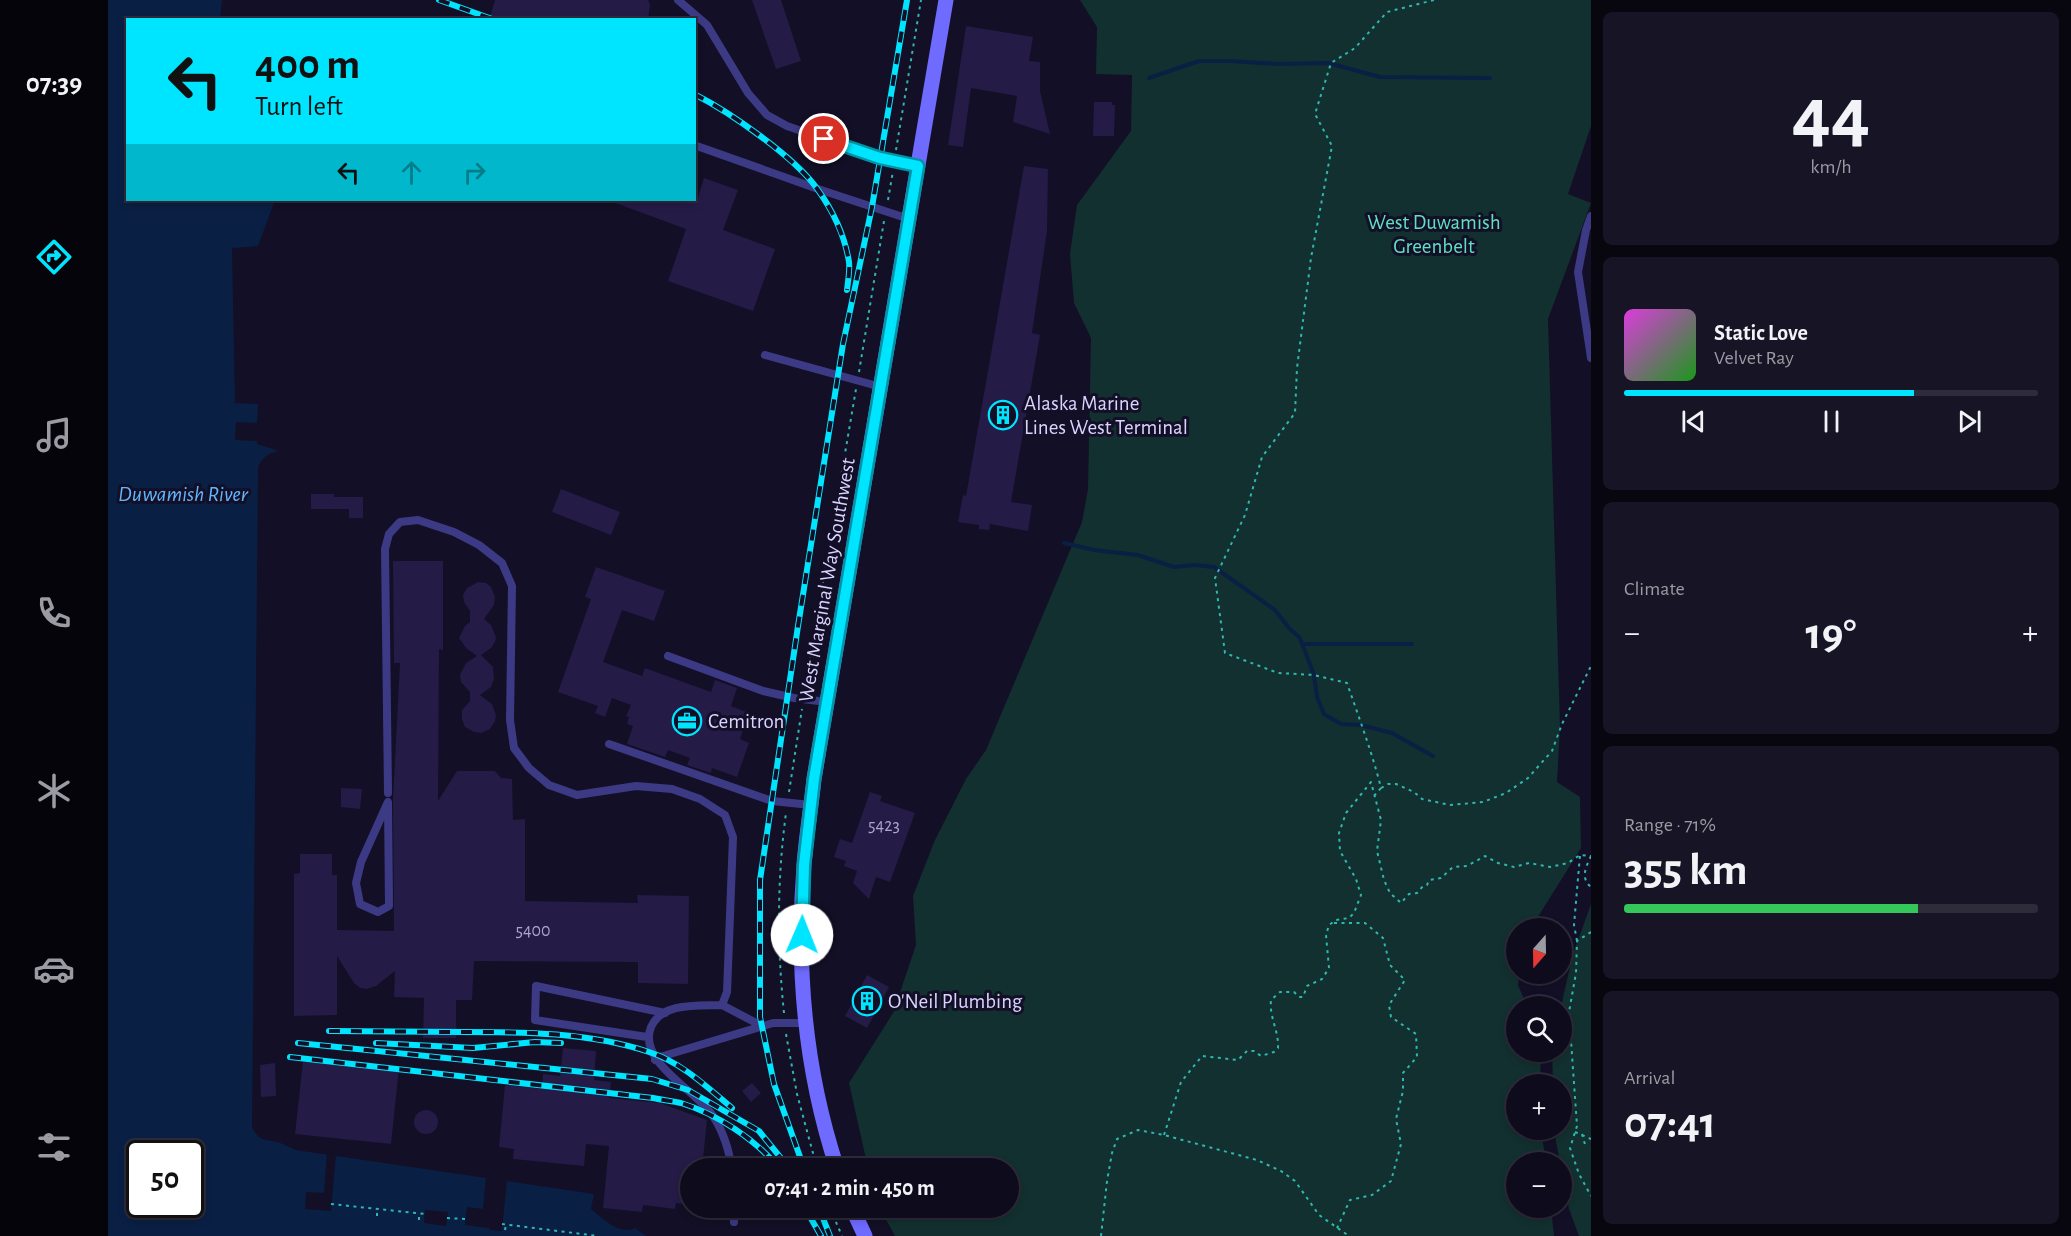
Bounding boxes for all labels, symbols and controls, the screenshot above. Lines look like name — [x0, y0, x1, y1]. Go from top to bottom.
icon: left — [156, 42, 234, 120]
text: 400 m — [255, 44, 360, 86]
text: 07:39 — [26, 70, 82, 97]
text: 44 — [1792, 77, 1870, 155]
text: Turn left — [255, 93, 343, 120]
pin — [798, 113, 849, 164]
icon: arrive — [807, 122, 840, 155]
icon: left — [332, 156, 365, 189]
icon: ahead — [395, 156, 428, 189]
icon: right — [458, 156, 491, 189]
text: km/h — [1810, 157, 1852, 177]
park label: West Duwamish Greenbelt — [1367, 212, 1501, 257]
icon: directions — [33, 236, 75, 278]
text: Static Love — [1714, 322, 1808, 344]
text: Velvet Ray — [1714, 348, 1794, 368]
place label: Alaska Marine Lines West Terminal — [1024, 393, 1188, 438]
building icon: Alaska Marine Lines West Terminal — [987, 399, 1019, 431]
icon: previous — [1677, 405, 1710, 438]
icon: pause — [1815, 405, 1848, 438]
icon: next — [1953, 405, 1986, 438]
icon: music — [33, 414, 75, 456]
street label: West Marginal Way Southwest — [795, 456, 859, 704]
water label: Duwamish River — [118, 483, 249, 505]
text: Climate — [1624, 579, 1685, 599]
icon: phone — [33, 592, 75, 634]
text: 19° — [1805, 612, 1857, 657]
text: − — [1624, 617, 1640, 650]
text: + — [2022, 617, 2038, 650]
office icon: Cemitron — [671, 705, 703, 737]
place label: Cemitron — [708, 711, 784, 732]
icon: climate — [33, 770, 75, 812]
text: Range · 71% — [1624, 815, 1716, 835]
house number: 5423 — [868, 817, 900, 835]
text: 355 km — [1624, 848, 1748, 893]
position arrow — [770, 903, 834, 967]
north arrow — [1506, 918, 1572, 984]
map controls — [1506, 918, 1572, 1218]
house number: 5400 — [515, 922, 551, 940]
icon: car — [33, 948, 75, 990]
building icon: O'Neil Plumbing — [851, 985, 883, 1017]
place label: O'Neil Plumbing — [888, 991, 1023, 1012]
button: search — [1506, 996, 1572, 1062]
text: Arrival — [1624, 1068, 1675, 1088]
button: + — [1506, 1074, 1572, 1140]
text: 07:41 — [1624, 1101, 1716, 1146]
icon: filters — [33, 1126, 75, 1168]
speed limit sign: 50 — [126, 1140, 204, 1218]
button: − — [1506, 1152, 1572, 1218]
text: 07:41 · 2 min · 450 m — [764, 1177, 935, 1199]

